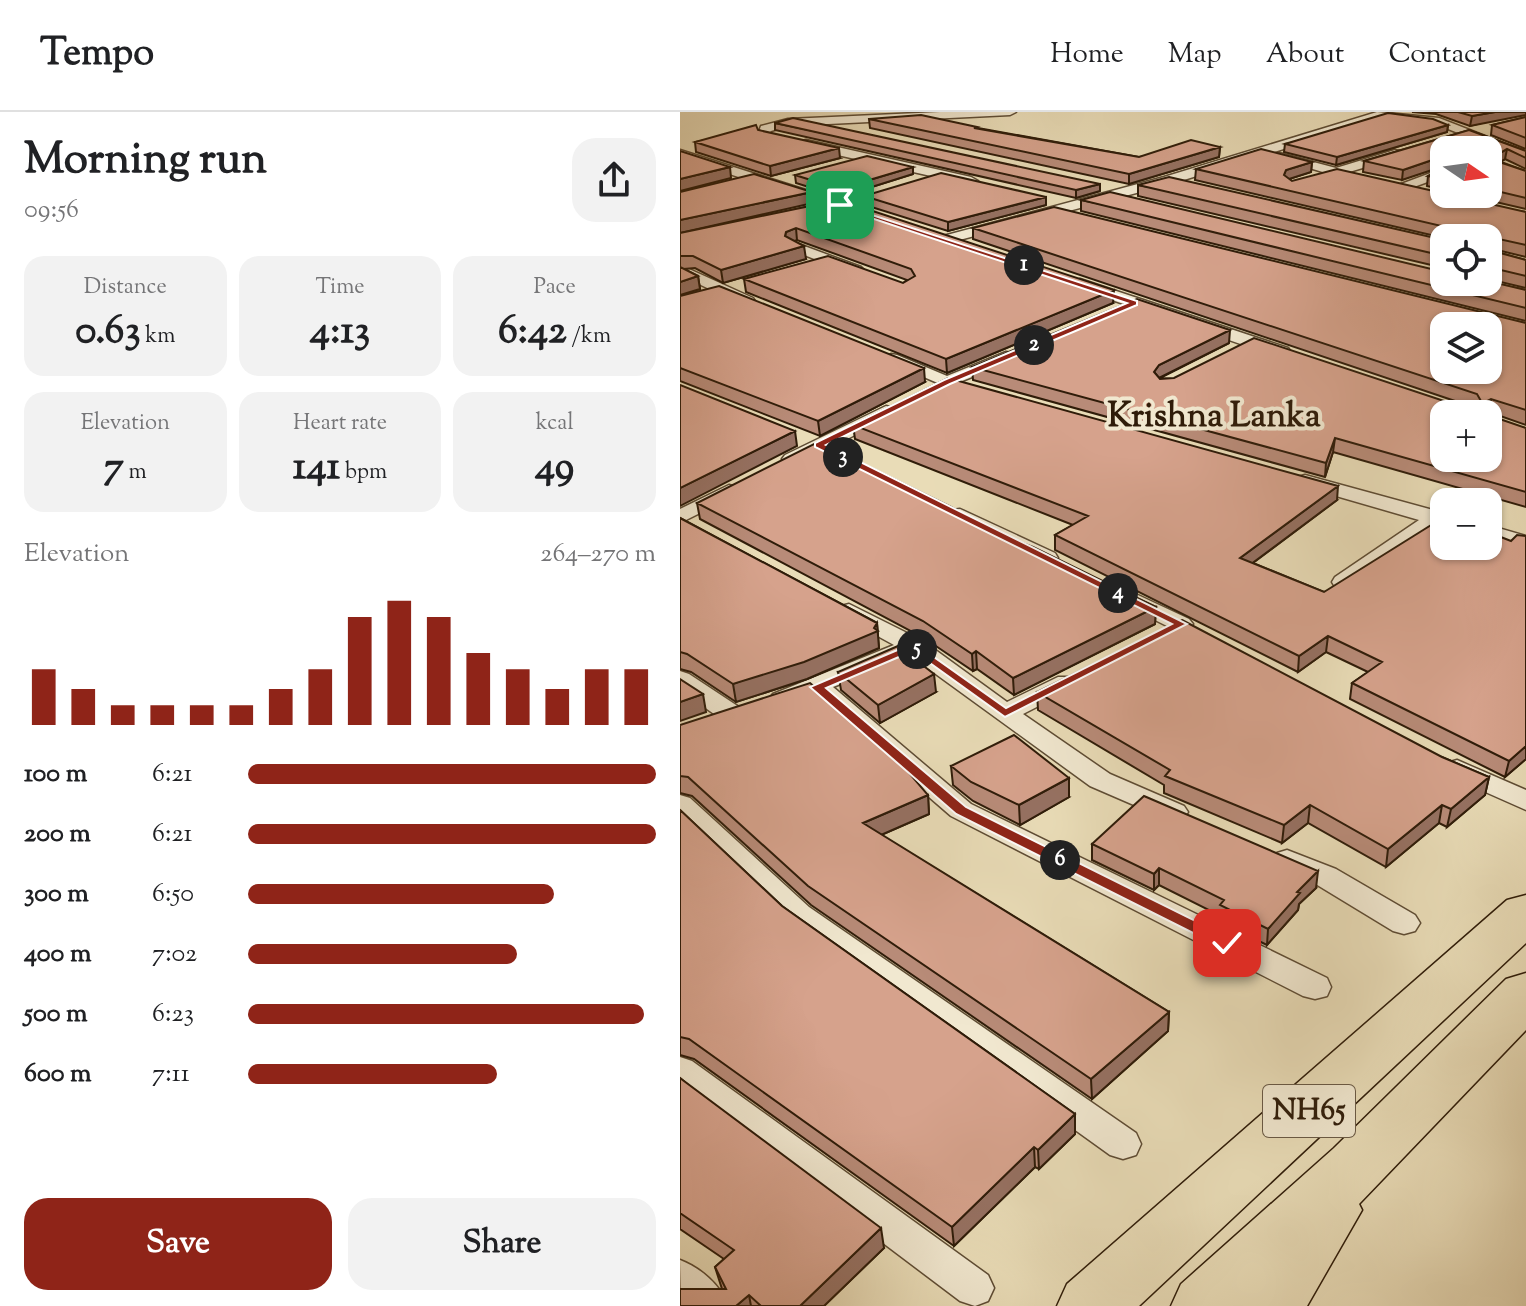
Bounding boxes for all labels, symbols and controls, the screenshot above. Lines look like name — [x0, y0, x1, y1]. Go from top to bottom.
text: Tempo — [40, 28, 154, 82]
text: Home — [1050, 35, 1124, 75]
text: Map — [1168, 35, 1222, 75]
text: About — [1266, 35, 1344, 75]
text: Contact — [1388, 35, 1486, 75]
text: Morning run — [24, 130, 267, 193]
north arrow — [1430, 136, 1502, 208]
map controls — [1430, 136, 1502, 560]
button: share — [572, 138, 656, 222]
pin — [806, 171, 874, 239]
icon: arrive — [818, 183, 862, 227]
text: 09:56 — [24, 192, 79, 229]
button: locate — [1430, 224, 1502, 296]
pin: 1 — [1004, 245, 1044, 285]
text: 1 — [1020, 249, 1028, 281]
text: Distance — [84, 272, 167, 304]
text: Time — [316, 272, 364, 304]
text: Pace — [534, 272, 576, 304]
text: 0.63 — [75, 304, 141, 361]
text: 4:13 — [310, 304, 370, 361]
text: 6:42 — [498, 304, 567, 361]
button: layers — [1430, 312, 1502, 384]
text: km — [141, 321, 175, 353]
text: /km — [567, 321, 611, 353]
pin: 2 — [1014, 325, 1054, 365]
text: 2 — [1029, 329, 1039, 361]
district label: Krishna Lanka — [1107, 393, 1321, 442]
button: + — [1430, 400, 1502, 472]
text: Elevation — [81, 408, 170, 440]
text: Heart rate — [293, 408, 387, 440]
text: kcal — [536, 408, 574, 440]
pin: 3 — [823, 437, 863, 477]
text: 7 — [104, 440, 124, 497]
text: 141 — [293, 440, 340, 497]
text: 49 — [535, 440, 574, 497]
text: 3 — [839, 441, 847, 473]
text: m — [124, 457, 147, 489]
text: bpm — [340, 457, 387, 489]
button: − — [1430, 488, 1502, 560]
text: Elevation — [24, 536, 129, 573]
text: 264–270 m — [540, 536, 656, 573]
pin: 4 — [1098, 573, 1138, 613]
text: 4 — [1112, 577, 1124, 609]
pin: 5 — [897, 629, 937, 669]
text: 5 — [913, 633, 921, 665]
text: 100 m — [24, 756, 87, 793]
text: 6:21 — [152, 756, 192, 793]
text: 200 m — [24, 816, 91, 853]
text: 6:21 — [152, 816, 192, 853]
pin: 6 — [1040, 840, 1080, 880]
text: 6 — [1055, 844, 1065, 876]
text: 300 m — [24, 876, 89, 913]
text: 6:50 — [152, 876, 194, 913]
pin — [1193, 909, 1261, 977]
icon: check — [1205, 921, 1249, 965]
text: 400 m — [24, 936, 91, 973]
text: 7:02 — [152, 936, 197, 973]
text: 500 m — [24, 996, 87, 1033]
text: 6:23 — [152, 996, 194, 1033]
text: 600 m — [24, 1056, 91, 1093]
text: 7:11 — [152, 1056, 189, 1093]
road number: NH65 — [1263, 1085, 1355, 1137]
button: Save — [24, 1198, 332, 1290]
button: Share — [348, 1198, 656, 1290]

